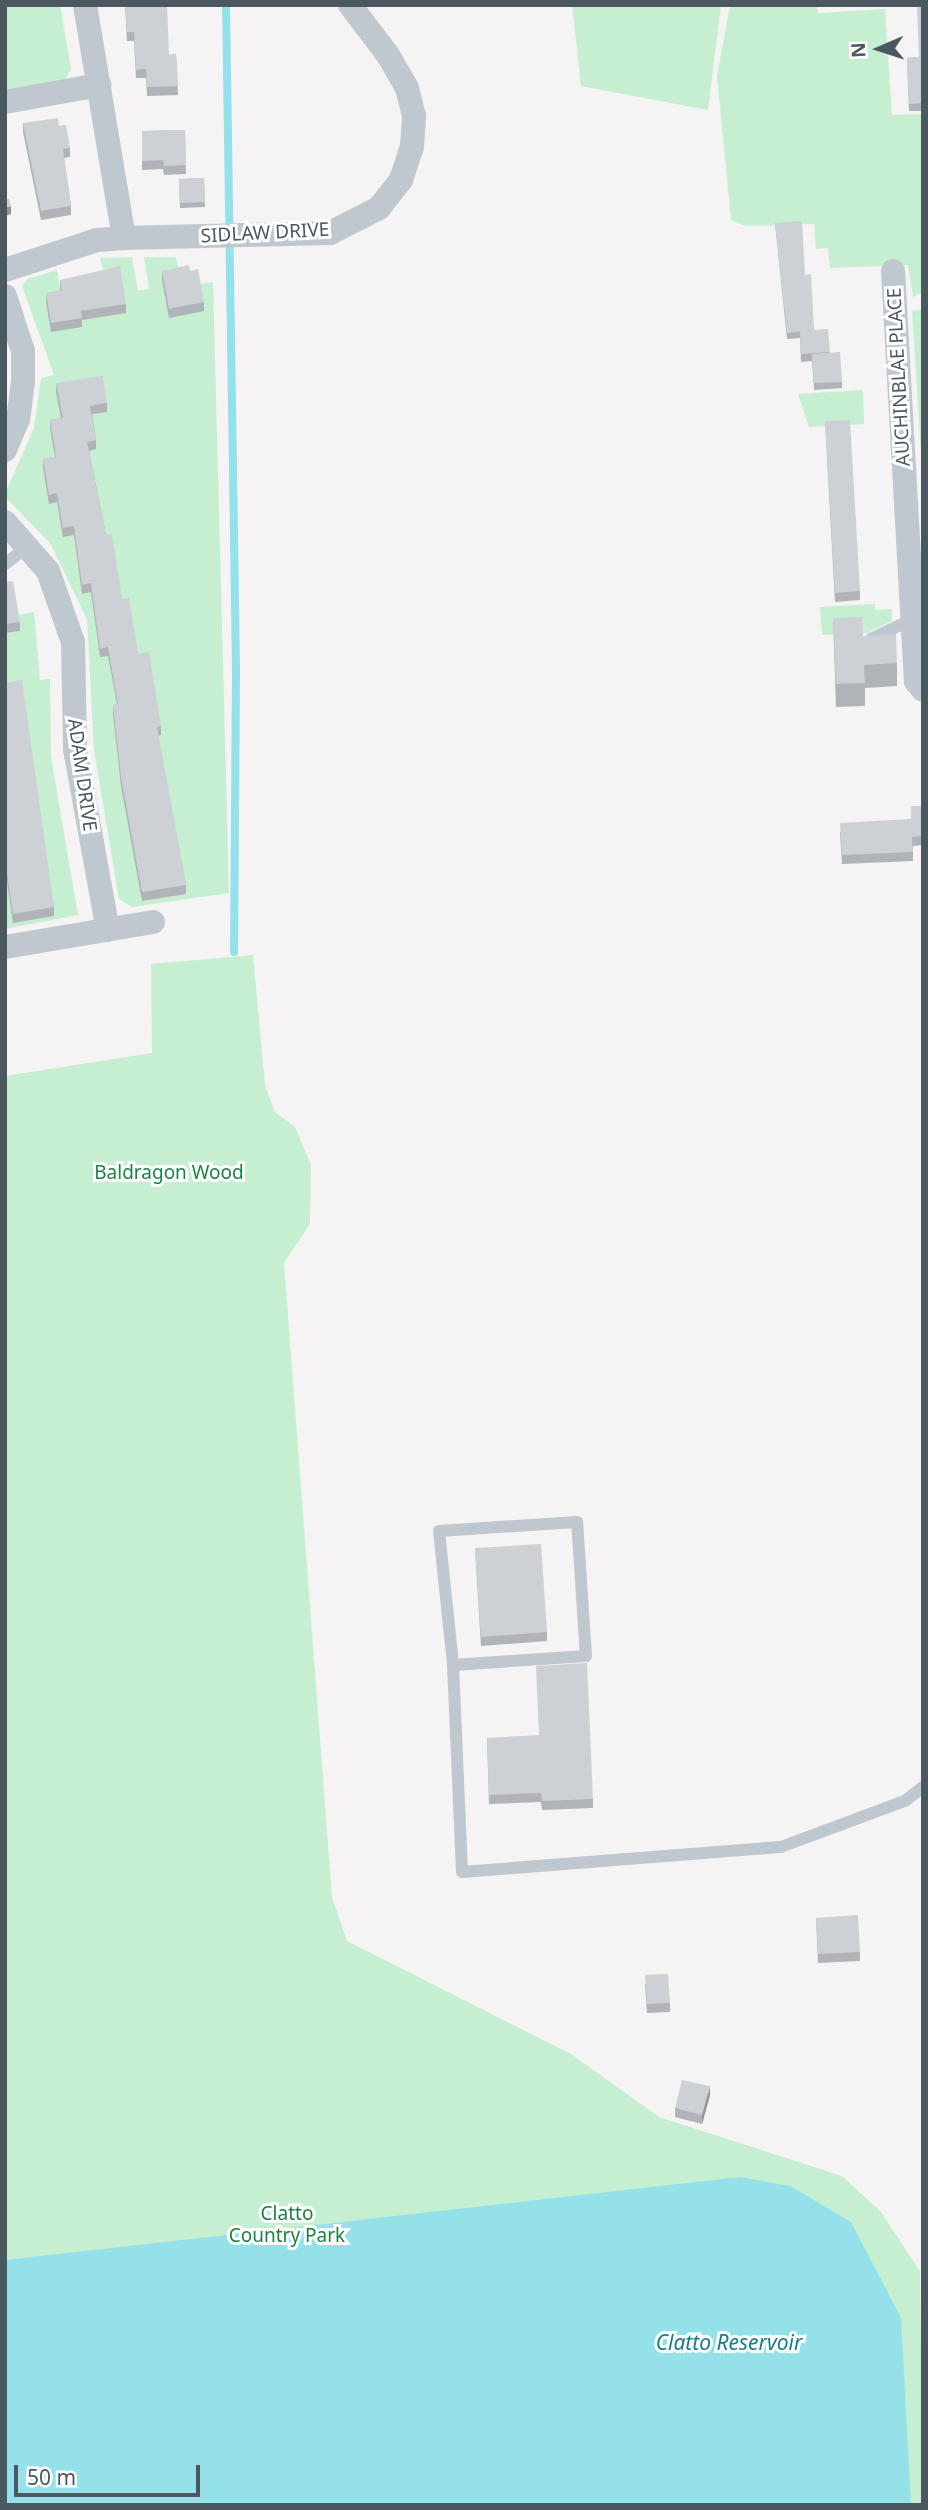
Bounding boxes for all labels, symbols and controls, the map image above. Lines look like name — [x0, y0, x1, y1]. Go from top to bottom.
north arrow — [844, 14, 914, 84]
text: N — [845, 42, 871, 59]
street label: SIDLAW DRIVE — [200, 218, 330, 248]
street label: AUCHINBLAE PLACE — [883, 287, 915, 467]
street label: ADAM DRIVE — [63, 717, 101, 833]
park label: Baldragon Wood — [94, 1162, 244, 1184]
park label: Clatto Country Park — [229, 2203, 345, 2247]
water label: Clatto Reservoir — [656, 2329, 802, 2355]
scale bar — [18, 2450, 203, 2494]
text: 50 m — [27, 2463, 76, 2491]

